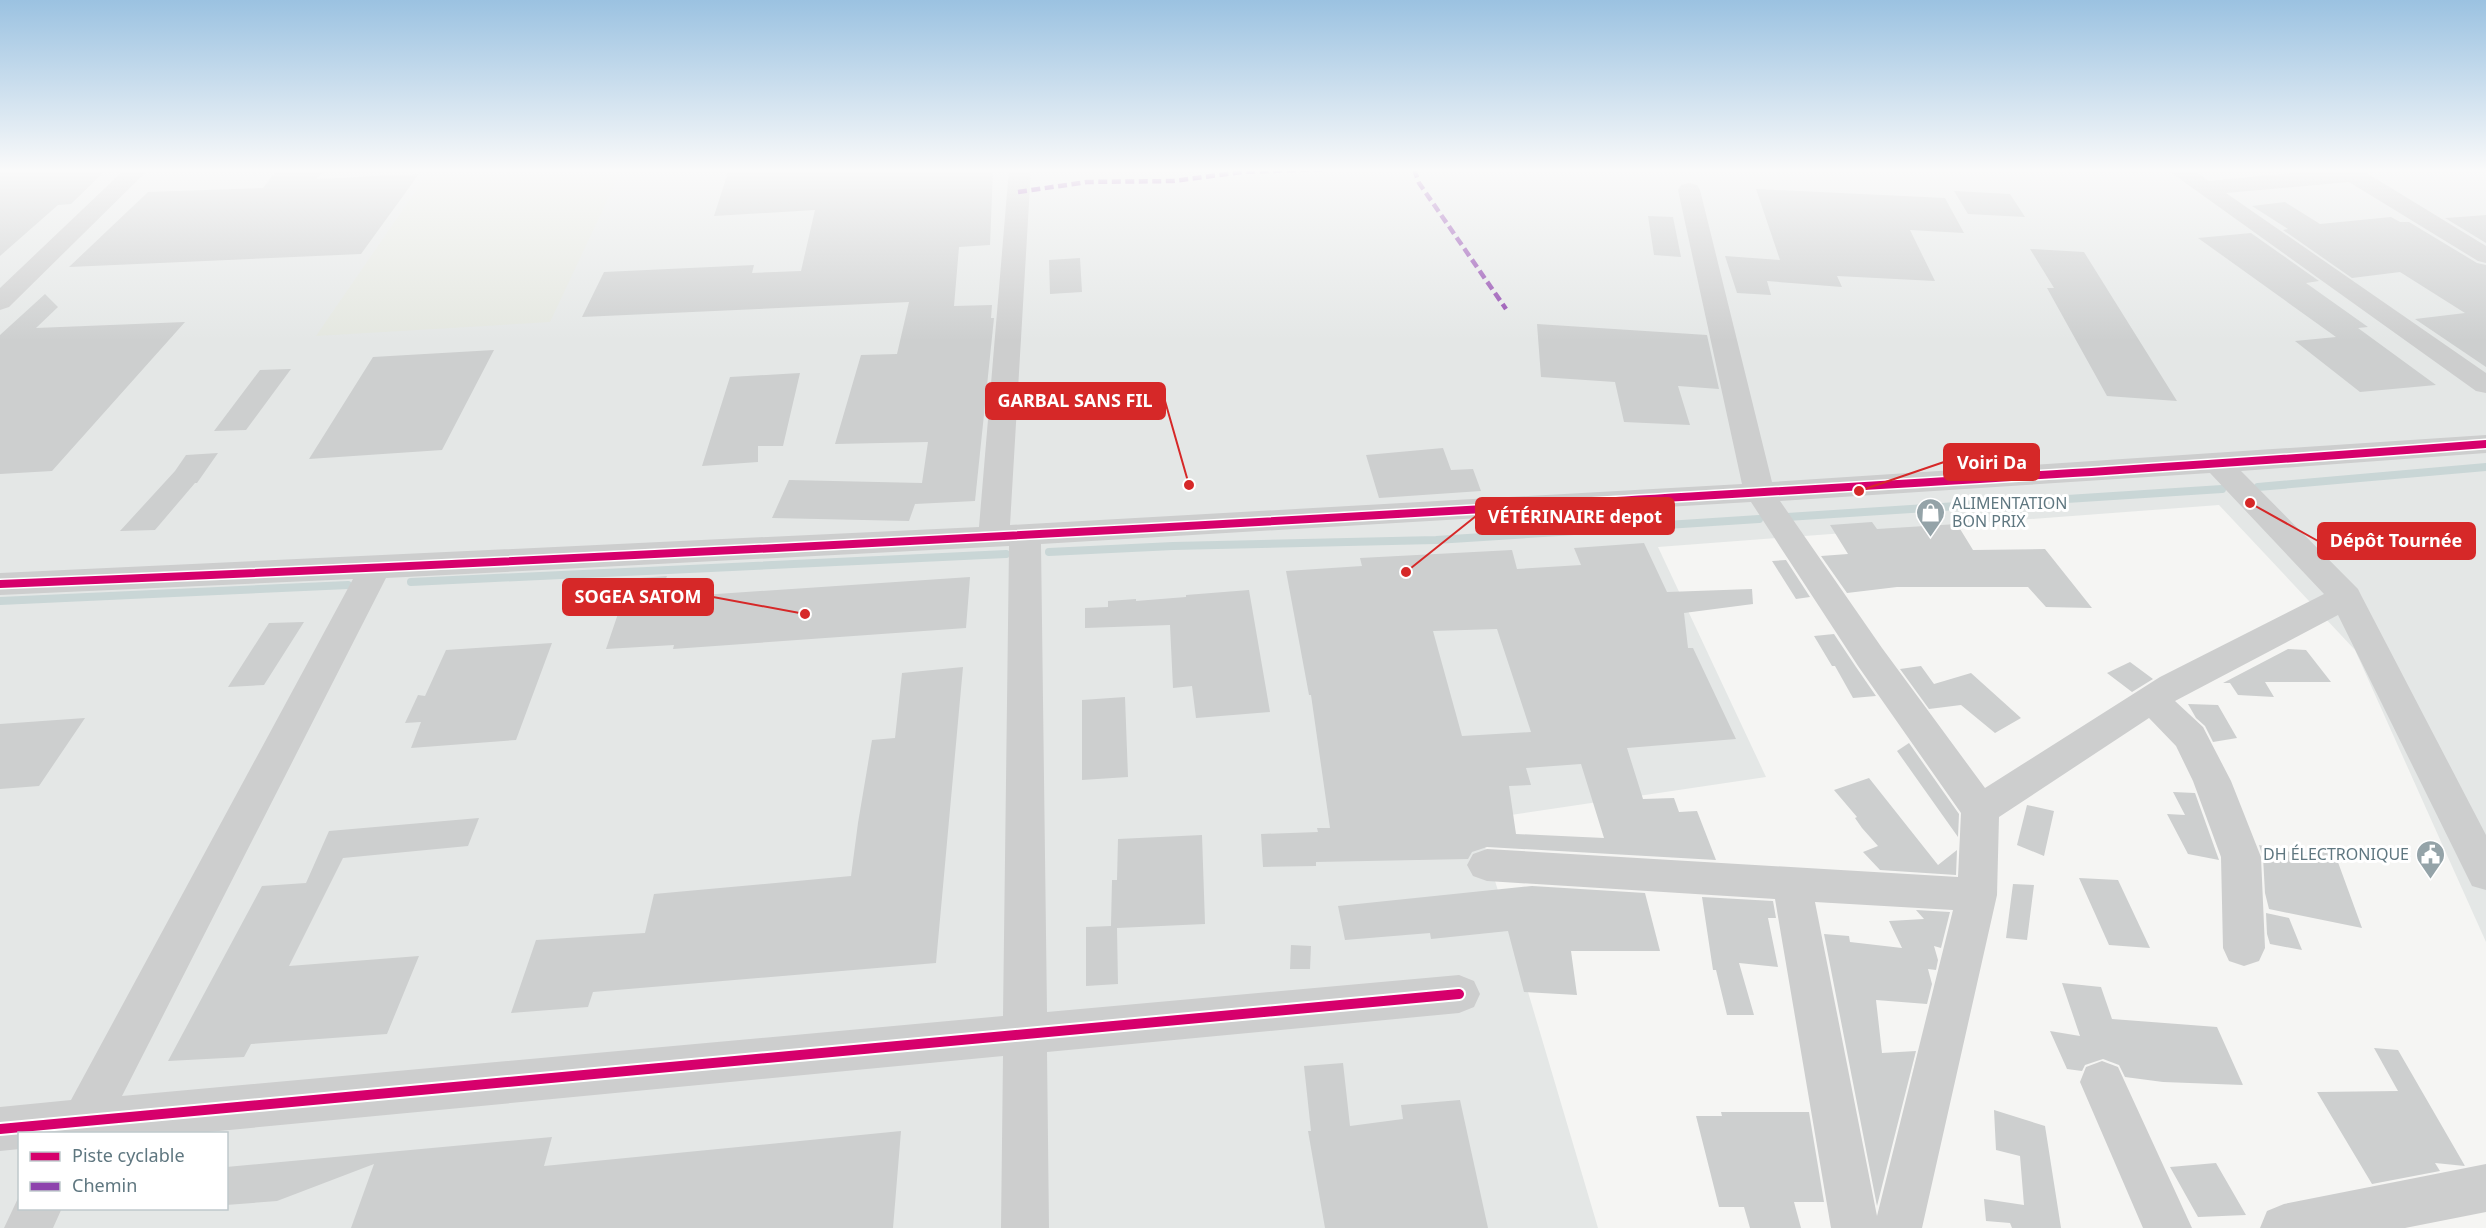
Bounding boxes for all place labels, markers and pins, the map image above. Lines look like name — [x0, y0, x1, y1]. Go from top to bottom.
callout: GARBAL SANS FIL — [986, 383, 1165, 419]
callout: Voiri Da — [1944, 444, 2039, 480]
place label: ALIMENTATION BON PRIX — [1952, 492, 2067, 532]
shop icon: ALIMENTATION BON PRIX — [1915, 496, 1947, 538]
callout: VÉTÉRINAIRE depot — [1476, 498, 1674, 534]
callout: Dépôt Tournée — [2318, 523, 2475, 559]
callout: SOGEA SATOM — [563, 579, 713, 615]
public building icon: DH ÉLECTRONIQUE — [2414, 838, 2446, 880]
place label: DH ÉLECTRONIQUE — [2263, 843, 2409, 865]

